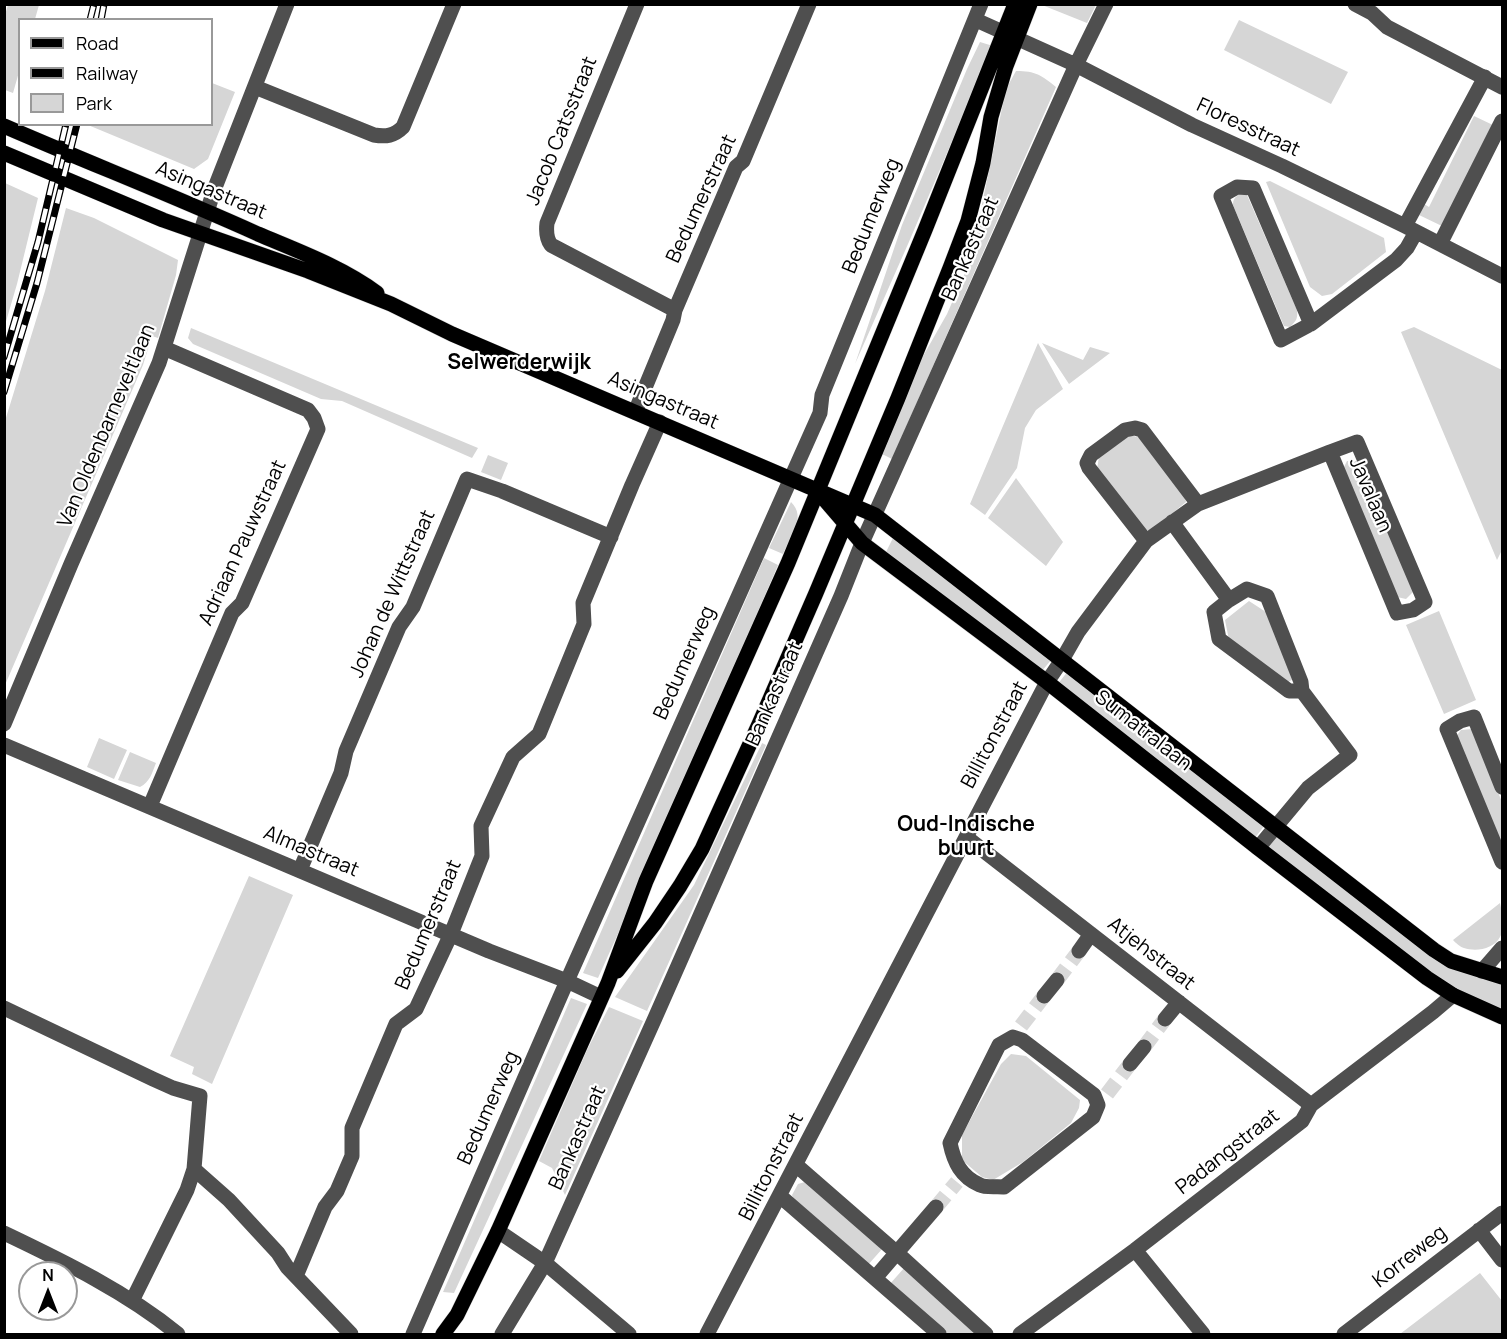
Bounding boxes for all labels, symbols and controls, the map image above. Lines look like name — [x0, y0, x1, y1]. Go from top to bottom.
legend — [18, 18, 213, 126]
text: Road — [76, 31, 119, 55]
street label: Jacob Catsstraat — [521, 53, 603, 209]
text: Railway — [76, 61, 138, 85]
text: Park — [76, 91, 112, 115]
street label: Floresstraat — [1192, 94, 1304, 162]
street label: Bedumerstraat — [662, 131, 742, 267]
street label: Bedumerweg — [838, 155, 906, 277]
street label: Asingastraat — [152, 157, 270, 225]
street label: Bankastraat — [937, 193, 1005, 305]
street label: Van Oldenbarneveltlaan — [53, 321, 161, 531]
district label: Selwerderwijk — [447, 350, 591, 376]
street label: Asingastraat — [604, 367, 722, 435]
street label: Javalaan — [1343, 454, 1397, 536]
street label: Adriaan Pauwstraat — [194, 457, 292, 629]
street label: Johan de Wittstraat — [345, 507, 441, 681]
street label: Bedumerweg — [649, 602, 721, 724]
street label: Bankastraat — [741, 638, 809, 750]
street label: Billitonstraat — [957, 677, 1033, 793]
street label: Sumatralaan — [1090, 686, 1196, 776]
district label: Oud-Indische buurt — [897, 812, 1035, 862]
street label: Almastraat — [260, 821, 362, 883]
street label: Bedumerstraat — [391, 857, 467, 993]
street label: Atjehstraat — [1102, 912, 1200, 996]
street label: Bedumerweg — [453, 1047, 525, 1169]
street label: Bankastraat — [544, 1082, 612, 1194]
street label: Padangstraat — [1171, 1104, 1285, 1200]
street label: Billitonstraat — [735, 1109, 809, 1225]
street label: Korreweg — [1368, 1221, 1452, 1293]
north arrow — [18, 1261, 78, 1321]
text: N — [42, 1264, 54, 1286]

